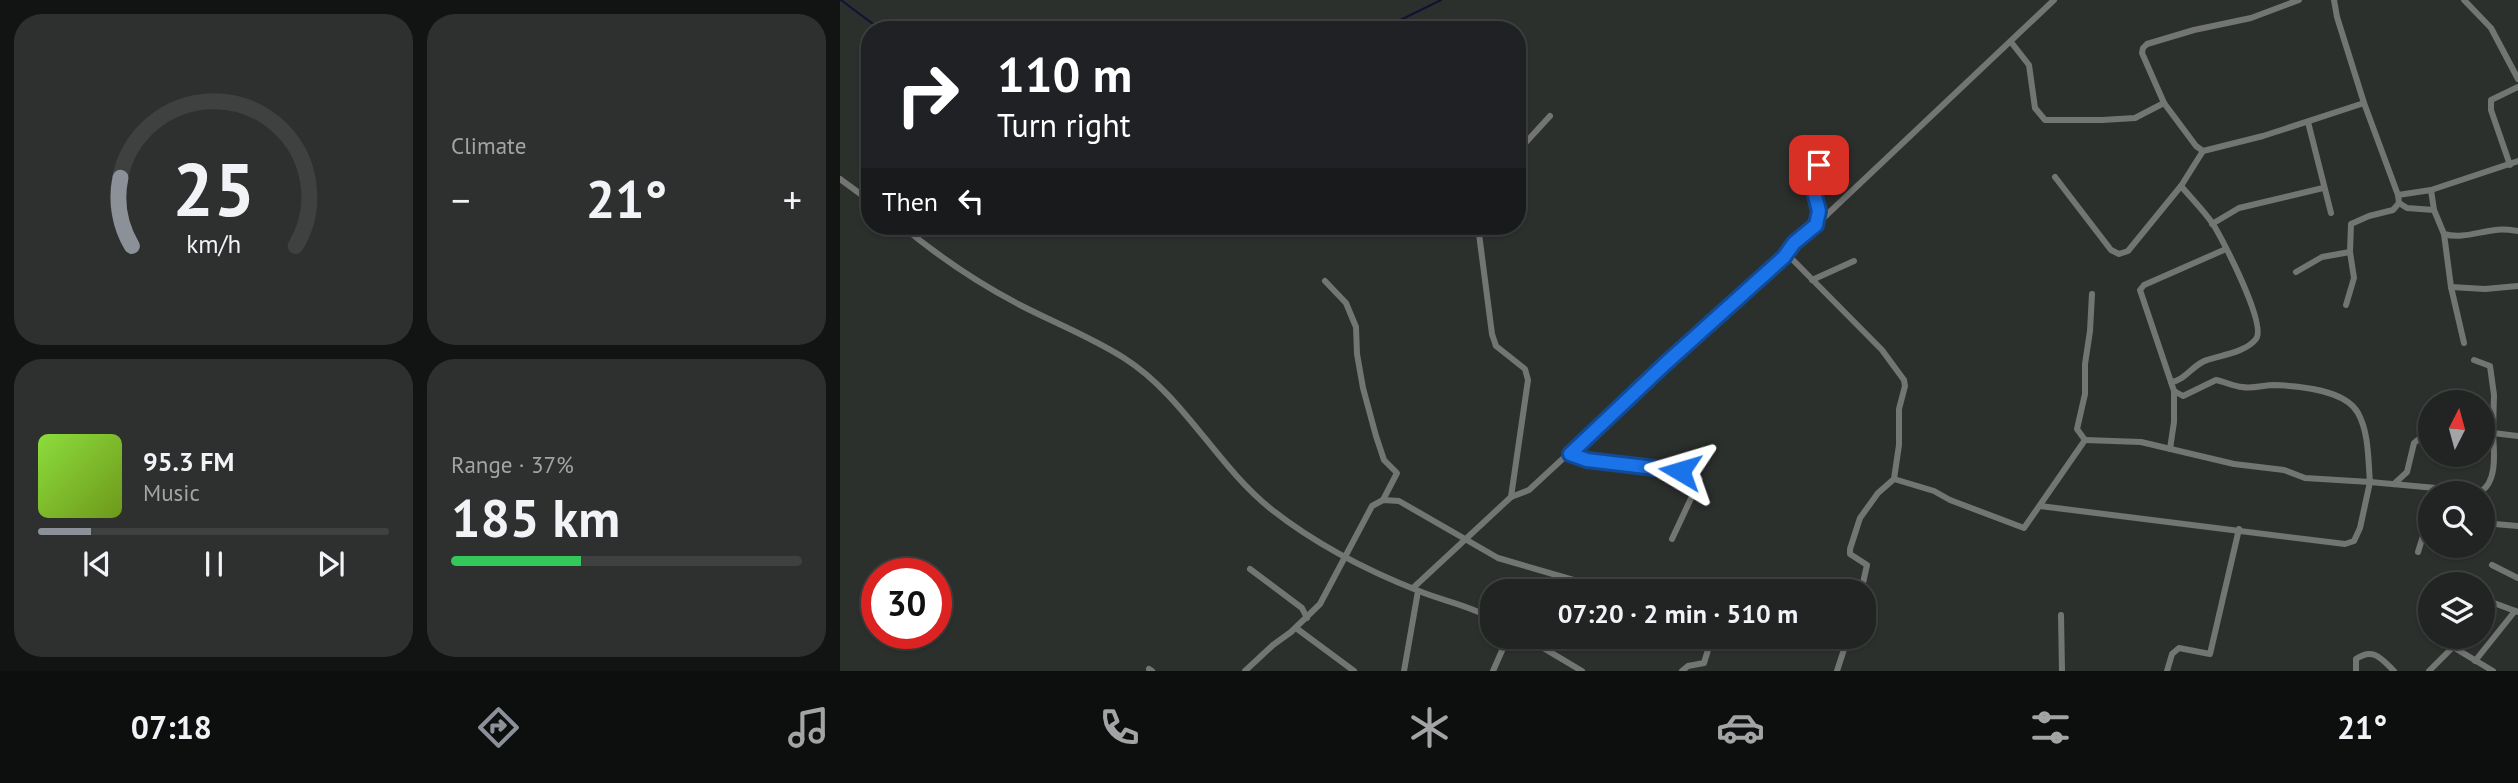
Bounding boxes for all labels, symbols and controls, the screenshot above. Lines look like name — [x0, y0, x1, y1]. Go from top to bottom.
text: 110 m — [997, 42, 1132, 106]
icon: right — [882, 49, 973, 140]
text: Turn right — [997, 104, 1131, 146]
text: Climate — [451, 131, 526, 160]
pin — [1789, 135, 1849, 195]
text: 25 — [172, 142, 255, 236]
icon: arrive — [1800, 146, 1838, 184]
text: 21° — [586, 165, 667, 232]
text: − — [451, 175, 470, 224]
text: + — [783, 175, 802, 224]
icon: left — [952, 182, 990, 220]
text: Then — [882, 185, 938, 218]
text: km/h — [186, 227, 241, 259]
north arrow — [2418, 390, 2496, 467]
map controls — [2418, 390, 2495, 649]
position arrow — [1643, 434, 1717, 508]
text: 95.3 FM — [143, 445, 234, 478]
text: Range · 37% — [451, 450, 574, 479]
text: Music — [143, 478, 200, 507]
button: search — [2418, 481, 2495, 558]
text: 185 km — [451, 484, 620, 551]
icon: previous — [78, 545, 116, 583]
icon: pause — [195, 545, 233, 583]
icon: next — [312, 545, 350, 583]
speed limit sign: 30 — [861, 558, 952, 649]
button: layers — [2418, 572, 2495, 649]
text: 07:20 · 2 min · 510 m — [1558, 597, 1798, 630]
icon: directions — [474, 703, 523, 752]
icon: music — [784, 703, 833, 752]
icon: phone — [1095, 703, 1144, 752]
icon: climate — [1405, 703, 1454, 752]
icon: car — [1716, 703, 1765, 752]
icon: filters — [2026, 703, 2075, 752]
text: 07:18 — [131, 706, 212, 748]
text: 21° — [2337, 706, 2387, 748]

